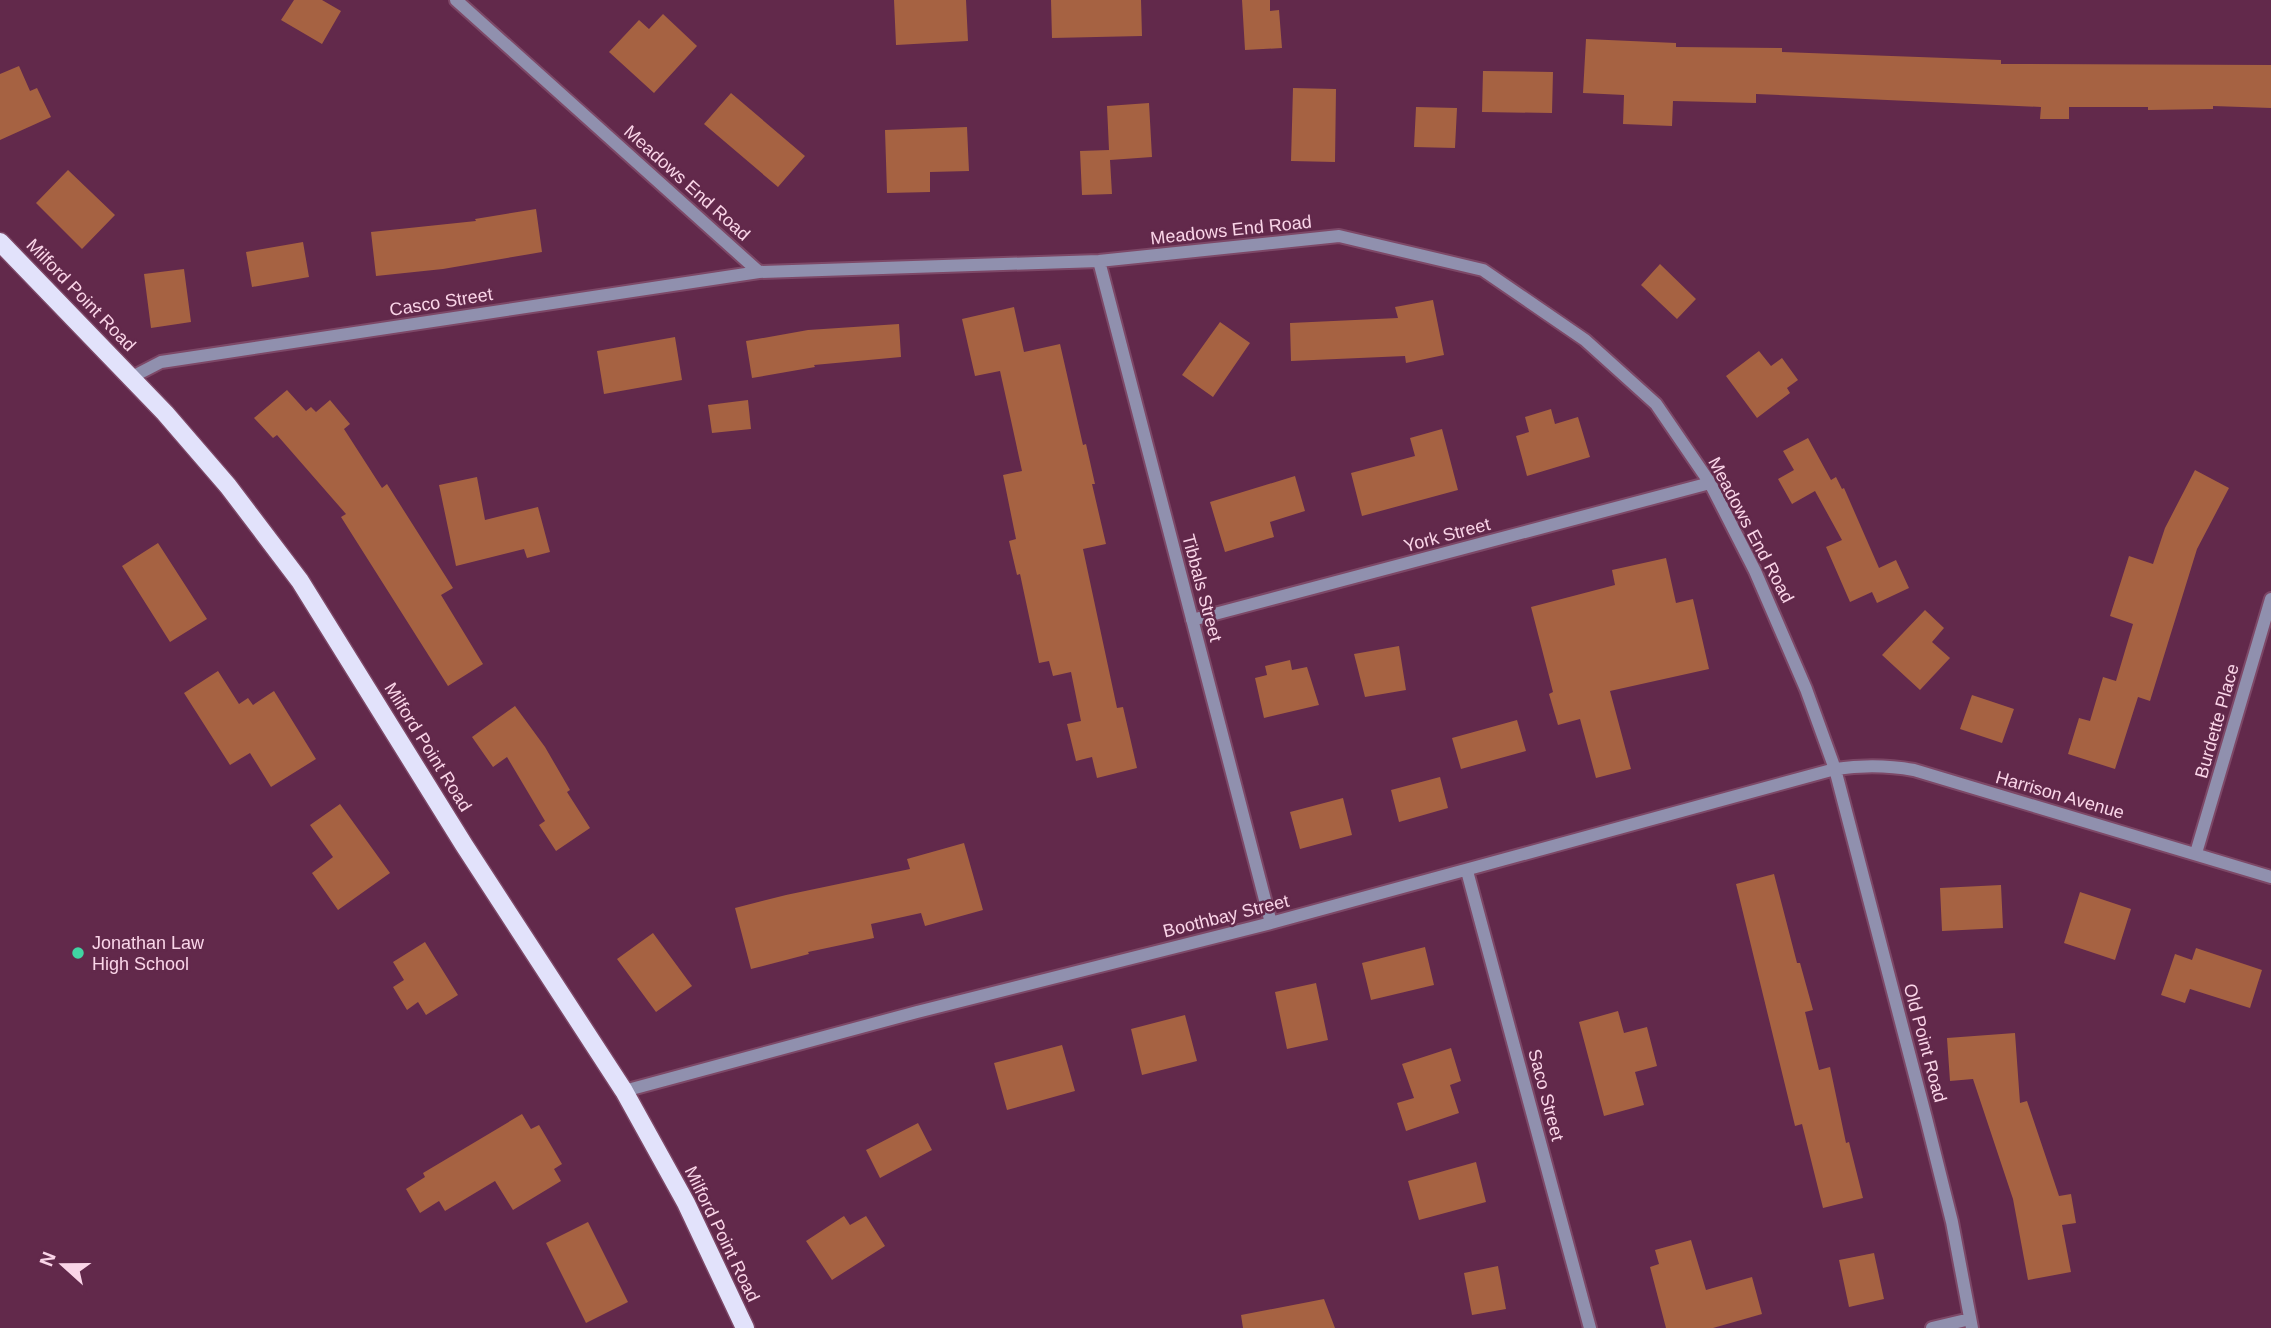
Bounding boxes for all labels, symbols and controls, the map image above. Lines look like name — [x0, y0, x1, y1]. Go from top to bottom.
street label: Meadows End Road — [620, 121, 754, 245]
street label: Meadows End Road — [1149, 212, 1313, 248]
street label: Milford Point Road — [22, 235, 140, 355]
street label: Casco Street — [388, 284, 494, 320]
street label: Meadows End Road — [1704, 454, 1798, 606]
street label: York Street — [1402, 514, 1492, 556]
street label: Tibbals Street — [1178, 532, 1226, 644]
street label: Burdette Place — [2191, 661, 2243, 781]
street label: Milford Point Road — [380, 679, 476, 815]
street label: Harrison Avenue — [1993, 767, 2127, 823]
street label: Boothbay Street — [1161, 891, 1291, 941]
place label: Jonathan Law High School — [92, 933, 205, 974]
marker: Jonathan Law High School — [70, 945, 86, 961]
street label: Old Point Road — [1900, 981, 1950, 1105]
street label: Saco Street — [1524, 1047, 1568, 1143]
street label: Milford Point Road — [681, 1163, 763, 1305]
north arrow — [28, 1230, 98, 1300]
text: N — [35, 1249, 60, 1269]

